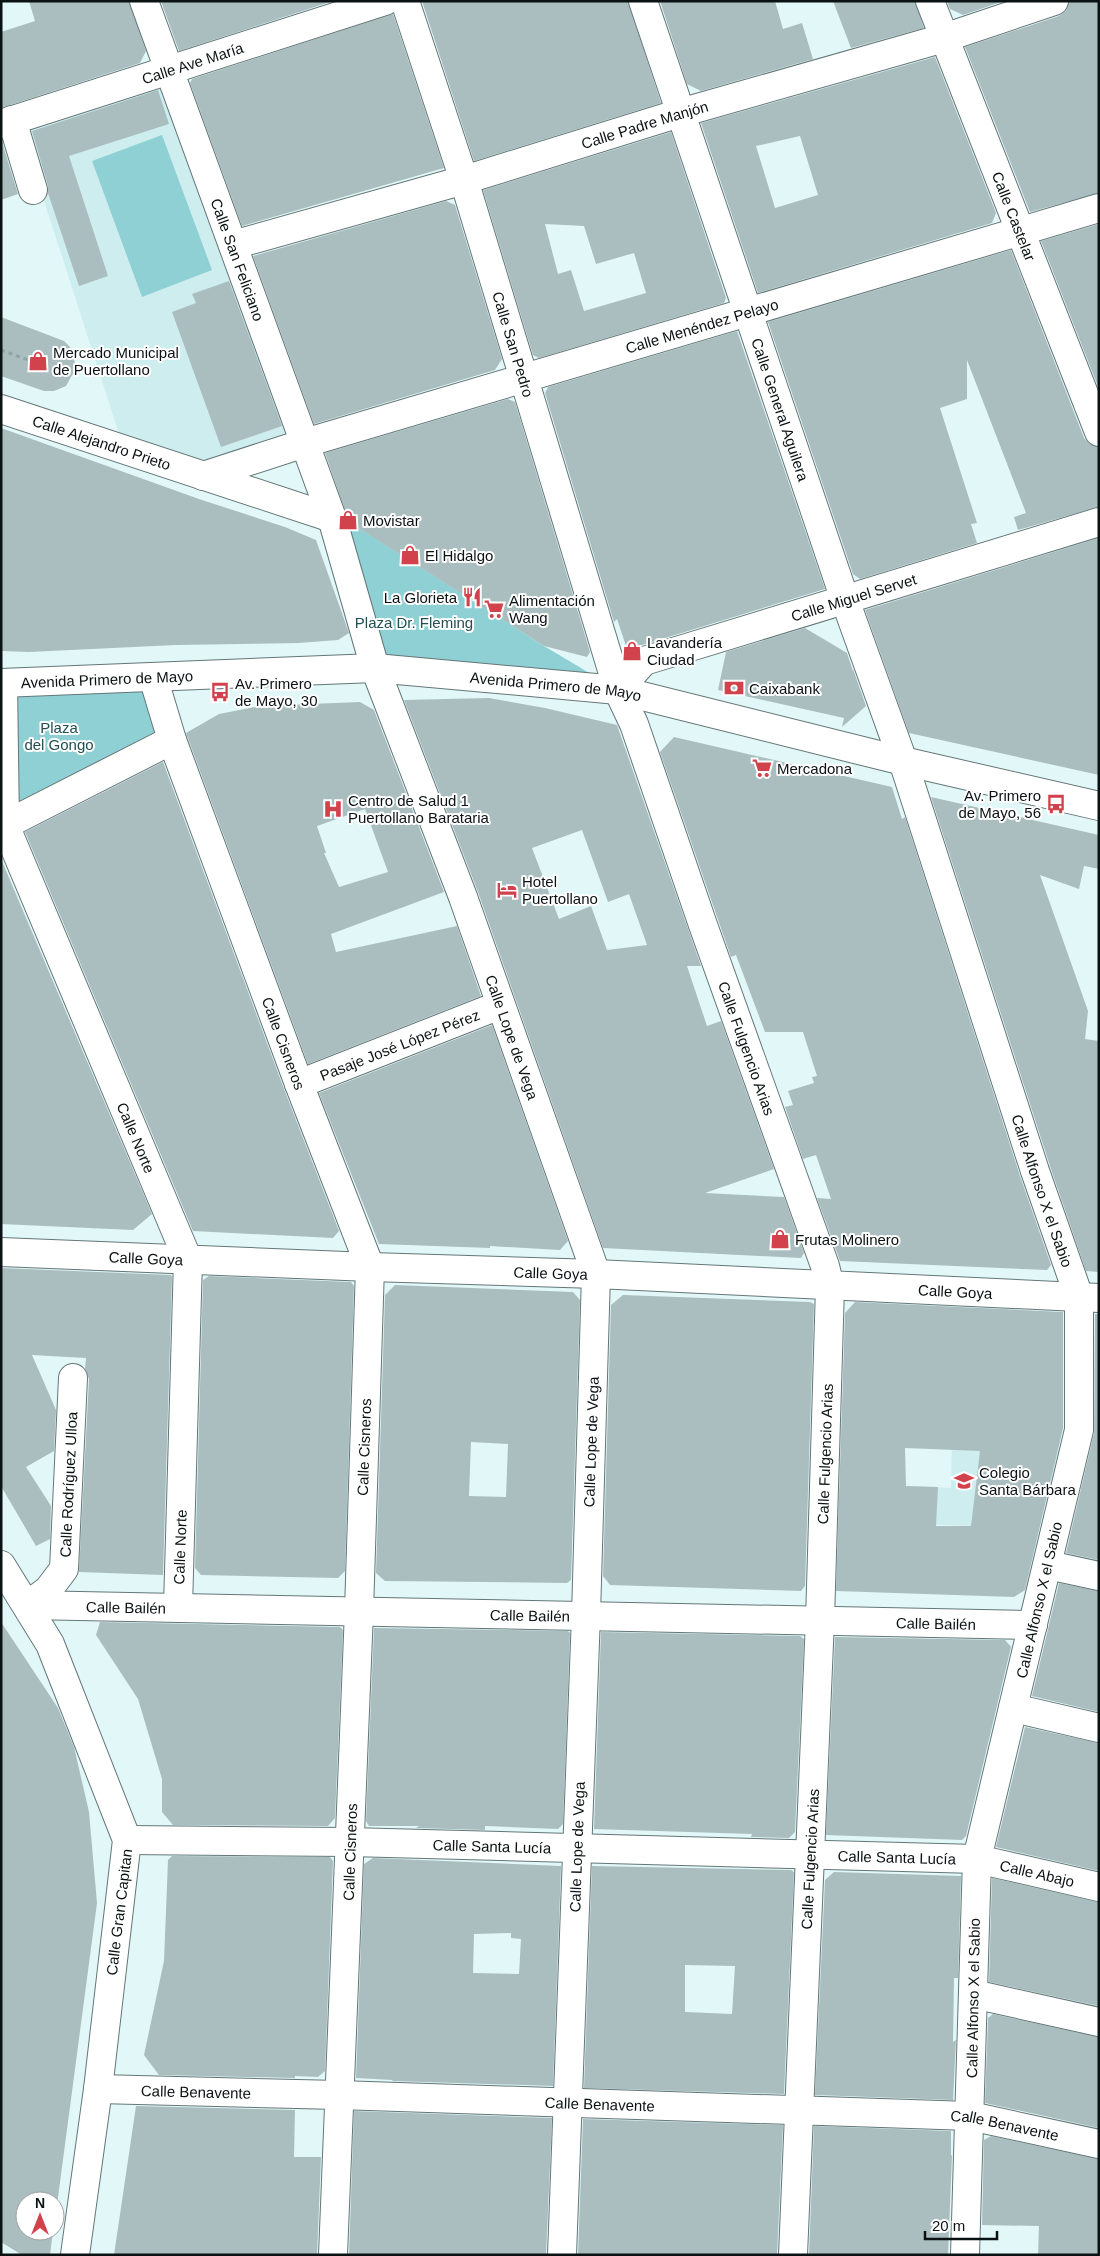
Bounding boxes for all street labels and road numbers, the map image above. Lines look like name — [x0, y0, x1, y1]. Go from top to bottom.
street label: Calle Ave María — [140, 38, 246, 87]
street label: Calle Padre Manjón — [579, 97, 710, 152]
street label: Calle Castelar — [989, 169, 1039, 263]
street label: Calle San Feliciano — [208, 196, 268, 323]
street label: Calle San Pedro — [490, 289, 538, 399]
street label: Calle Menéndez Pelayo — [623, 295, 780, 356]
street label: Calle General Aguilera — [749, 336, 813, 484]
street label: Calle Alejandro Prieto — [30, 412, 173, 473]
street label: Calle Miguel Servet — [789, 570, 919, 624]
street label: Avenida Primero de Mayo — [20, 667, 193, 691]
street label: Avenida Primero de Mayo — [469, 668, 643, 704]
street label: Calle Lope de Vega — [483, 972, 542, 1102]
street label: Calle Fulgencio Arias — [715, 979, 779, 1117]
street label: Calle Cisneros — [259, 994, 309, 1092]
street label: Pasaje José López Pérez — [317, 1005, 482, 1084]
street label: Calle Norte — [114, 1100, 159, 1175]
street label: Calle Alfonso X el Sabio — [1009, 1112, 1076, 1269]
street label: Calle Goya — [108, 1248, 184, 1268]
street label: Calle Goya — [513, 1263, 589, 1282]
street label: Calle Goya — [918, 1281, 993, 1301]
street label: Calle Lope de Vega — [580, 1376, 602, 1508]
street label: Calle Fulgencio Arias — [814, 1383, 836, 1525]
street label: Calle Cisneros — [354, 1398, 374, 1496]
street label: Calle Rodríguez Ulloa — [56, 1411, 80, 1558]
street label: Calle Norte — [170, 1509, 190, 1585]
street label: Calle Alfonso X el Sabio — [1013, 1520, 1065, 1680]
street label: Calle Bailén — [86, 1598, 166, 1616]
street label: Calle Bailén — [490, 1606, 570, 1624]
street label: Calle Bailén — [896, 1614, 976, 1632]
street label: Calle Lope de Vega — [566, 1781, 588, 1913]
street label: Calle Fulgencio Arias — [798, 1788, 822, 1930]
street label: Calle Cisneros — [340, 1803, 360, 1901]
street label: Calle Santa Lucía — [432, 1836, 552, 1856]
street label: Calle Santa Lucía — [837, 1847, 957, 1867]
street label: Calle Gran Capitan — [103, 1848, 135, 1976]
street label: Calle Abajo — [998, 1856, 1076, 1890]
street label: Calle Alfonso X el Sabio — [963, 1918, 983, 2078]
street label: Calle Benavente — [141, 2082, 251, 2101]
street label: Calle Benavente — [544, 2093, 655, 2114]
street label: Calle Benavente — [950, 2107, 1060, 2144]

